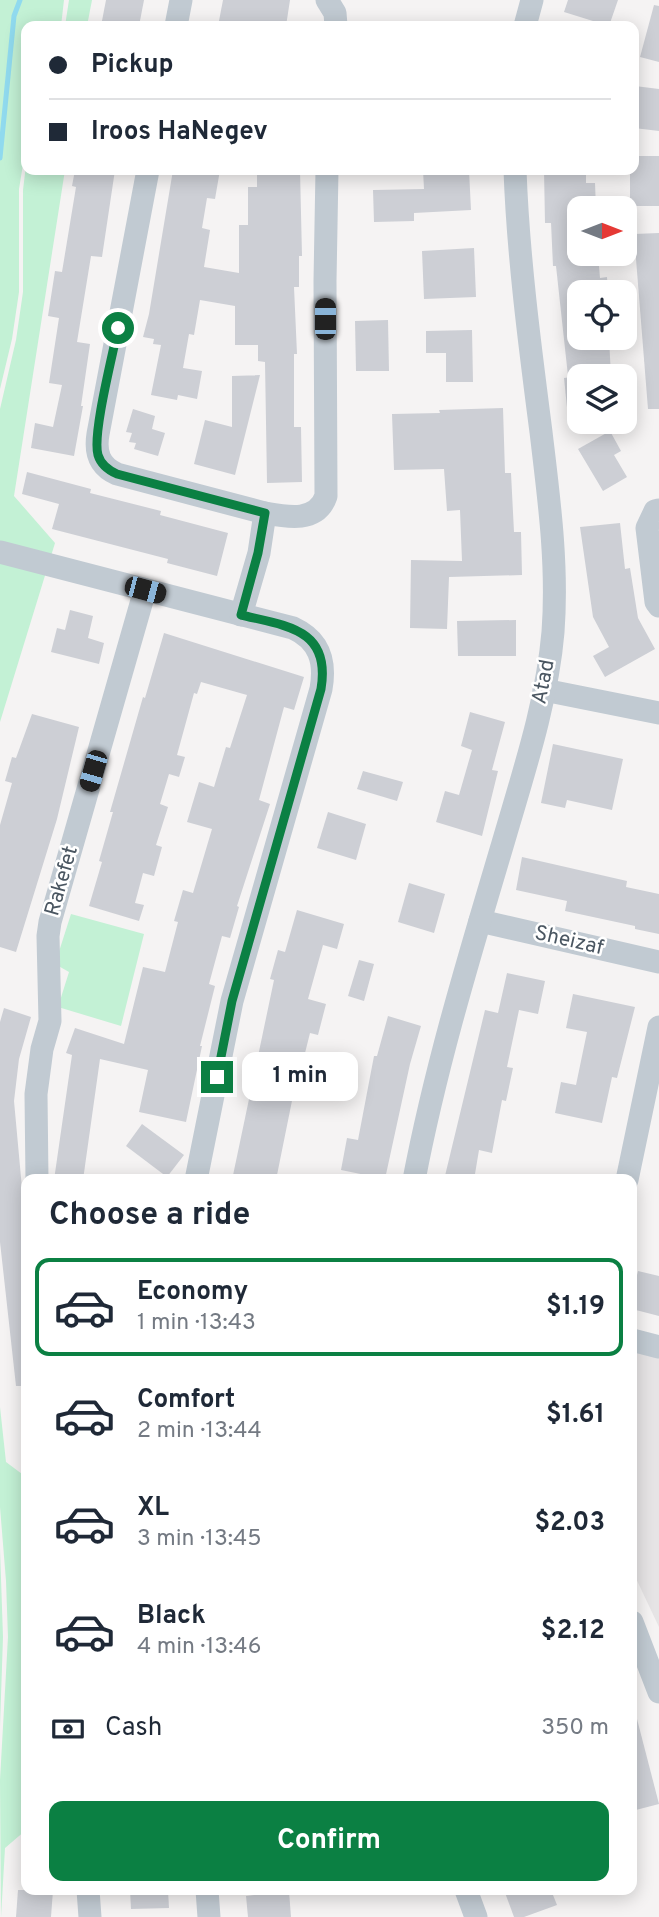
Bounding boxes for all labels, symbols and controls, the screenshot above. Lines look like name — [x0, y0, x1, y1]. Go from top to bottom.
text: Pickup — [91, 49, 174, 82]
text: Iroos HaNegev — [91, 116, 268, 149]
north arrow — [567, 196, 637, 266]
map controls — [567, 196, 637, 434]
button: locate — [567, 280, 637, 350]
car — [315, 298, 336, 340]
route start — [102, 312, 134, 344]
button: layers — [567, 364, 637, 434]
car — [122, 574, 169, 606]
street label: Atad — [526, 657, 562, 707]
car — [78, 748, 109, 794]
street label: Rakefet — [39, 843, 85, 919]
street label: Sheizaf — [532, 920, 606, 962]
callout: 1 min — [242, 1052, 357, 1102]
route end — [201, 1061, 233, 1093]
text: 1 min — [272, 1062, 328, 1091]
text: Choose a ride — [49, 1196, 250, 1236]
icon: car — [53, 1276, 116, 1339]
text: Economy — [137, 1276, 248, 1309]
text: $1.19 — [546, 1291, 605, 1324]
text: 1 min · 13:43 — [137, 1309, 256, 1338]
icon: car — [53, 1384, 116, 1447]
text: Comfort — [137, 1384, 235, 1417]
text: $1.61 — [546, 1399, 605, 1432]
text: 2 min · 13:44 — [137, 1417, 262, 1446]
icon: car — [53, 1492, 116, 1555]
text: XL — [137, 1492, 169, 1525]
text: $2.03 — [534, 1507, 605, 1540]
text: 3 min · 13:45 — [137, 1525, 262, 1554]
icon: car — [53, 1600, 116, 1663]
text: Black — [137, 1600, 206, 1633]
text: $2.12 — [541, 1615, 605, 1648]
text: 4 min · 13:46 — [137, 1633, 261, 1662]
icon: cash — [49, 1710, 87, 1748]
text: Cash — [105, 1712, 162, 1745]
text: 350 m — [541, 1714, 609, 1743]
button: Confirm — [49, 1801, 609, 1881]

